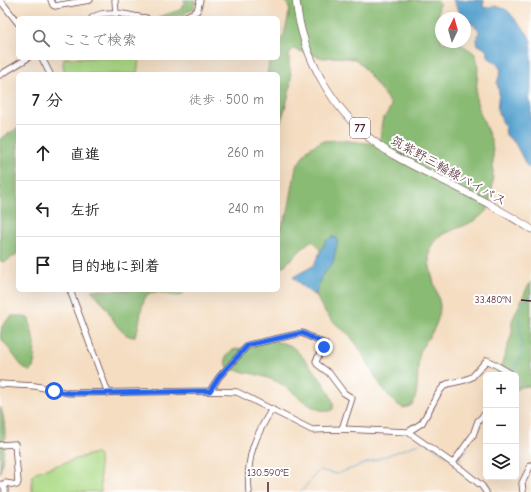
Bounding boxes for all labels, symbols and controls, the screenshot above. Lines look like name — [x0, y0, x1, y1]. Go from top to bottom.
north arrow — [435, 12, 471, 48]
search box — [16, 16, 280, 60]
icon: search — [30, 27, 52, 49]
text: ここで検索 — [62, 31, 137, 49]
text: 7 分 — [32, 91, 63, 110]
text: 徒歩 · 500 m — [189, 92, 264, 107]
road number: 77 — [350, 118, 370, 138]
street label: 筑紫野三輪線バイパス — [388, 132, 509, 208]
icon: ahead — [32, 142, 54, 164]
text: 直進 — [70, 145, 100, 163]
text: 260 m — [227, 145, 264, 160]
icon: left — [32, 198, 54, 220]
text: 左折 — [70, 201, 100, 219]
text: 240 m — [228, 201, 264, 216]
icon: arrive — [32, 254, 54, 276]
text: 目的地に到着 — [70, 257, 160, 275]
text: 33.480°N — [475, 294, 511, 306]
route end — [315, 338, 333, 356]
map controls — [483, 372, 519, 480]
button: + — [483, 372, 519, 408]
route start — [45, 382, 63, 400]
button: − — [483, 408, 519, 444]
button: layers — [483, 444, 519, 480]
text: 130.590°E — [247, 467, 289, 479]

